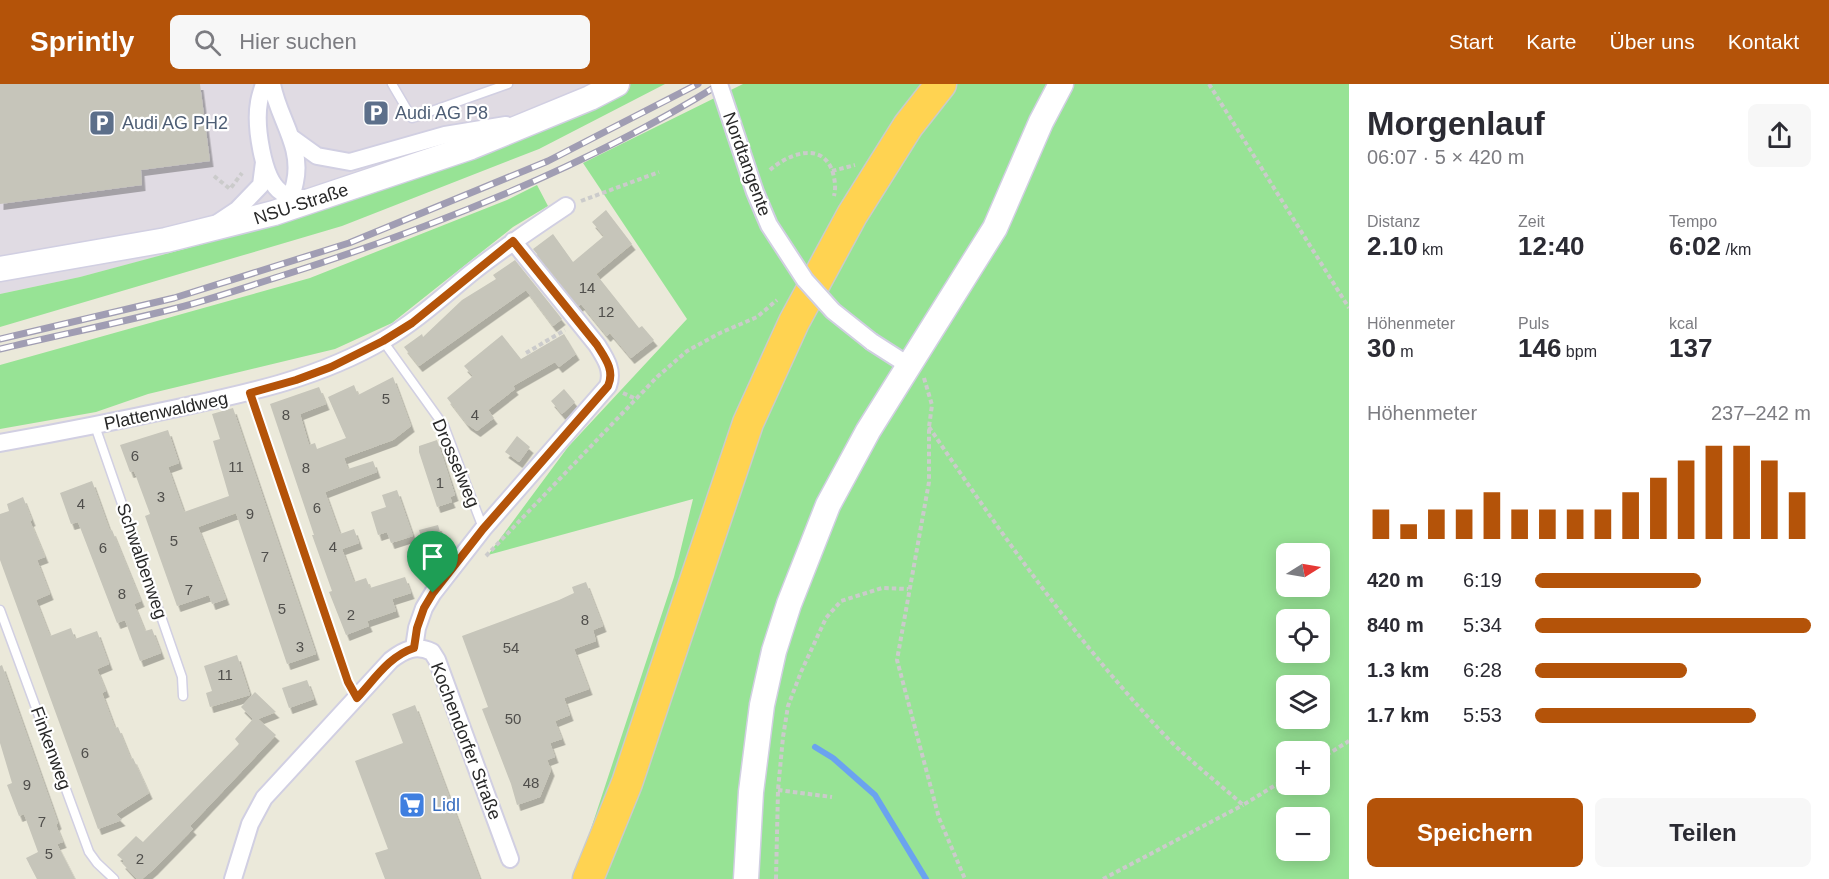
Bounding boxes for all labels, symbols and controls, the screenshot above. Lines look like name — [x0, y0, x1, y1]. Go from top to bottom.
search box — [170, 15, 590, 69]
text: Sprintly — [30, 26, 134, 57]
icon: search — [191, 26, 224, 59]
text: Hier suchen — [239, 29, 357, 54]
text: Start — [1449, 30, 1493, 53]
text: Karte — [1526, 30, 1577, 53]
text: Über uns — [1610, 30, 1695, 53]
text: Kontakt — [1728, 30, 1799, 53]
parking icon: Audi AG P8 — [361, 98, 391, 128]
place label: Audi AG P8 — [395, 103, 488, 123]
button: share — [1748, 104, 1811, 167]
text: Morgenlauf — [1367, 105, 1545, 142]
parking icon: Audi AG PH2 — [87, 108, 117, 138]
street label: Nordtangente — [719, 109, 775, 219]
place label: Audi AG PH2 — [122, 113, 228, 133]
text: 06:07 · 5 × 420 m — [1367, 146, 1524, 168]
street label: NSU-Straße — [251, 179, 351, 229]
text: Distanz — [1367, 213, 1420, 230]
text: Zeit — [1518, 213, 1545, 230]
text: Tempo — [1669, 213, 1717, 230]
text: 2.10 — [1367, 231, 1418, 261]
text: 12:40 — [1518, 231, 1585, 261]
text: 6:02 — [1669, 231, 1721, 261]
text: km — [1418, 241, 1443, 258]
text: /km — [1721, 241, 1751, 258]
house number: 14 — [579, 279, 595, 296]
house number: 12 — [598, 303, 614, 320]
text: Höhenmeter — [1367, 315, 1455, 332]
text: Puls — [1518, 315, 1549, 332]
text: kcal — [1669, 315, 1697, 332]
text: 30 — [1367, 333, 1396, 363]
text: 146 — [1518, 333, 1561, 363]
text: 137 — [1669, 333, 1712, 363]
text: m — [1396, 343, 1414, 360]
text: bpm — [1561, 343, 1597, 360]
street label: Plattenwaldweg — [102, 388, 230, 434]
house number: 5 — [382, 390, 390, 407]
text: Höhenmeter — [1367, 402, 1477, 424]
text: 237–242 m — [1711, 402, 1811, 424]
house number: 8 — [282, 406, 290, 423]
house number: 4 — [471, 406, 479, 423]
street label: Drosselweg — [428, 416, 484, 510]
house number: 6 — [131, 447, 139, 464]
house number: 11 — [228, 458, 244, 475]
house number: 8 — [302, 459, 310, 476]
house number: 1 — [436, 474, 444, 491]
house number: 3 — [157, 488, 165, 505]
house number: 4 — [77, 495, 85, 512]
house number: 6 — [313, 499, 321, 516]
street label: Schwalbenweg — [113, 501, 171, 621]
house number: 9 — [246, 505, 254, 522]
pin — [407, 531, 458, 593]
house number: 5 — [170, 532, 178, 549]
house number: 4 — [329, 538, 337, 555]
house number: 6 — [99, 539, 107, 556]
icon: arrive — [416, 540, 449, 573]
north arrow — [1276, 543, 1330, 597]
map controls — [1276, 543, 1330, 861]
house number: 7 — [261, 548, 269, 565]
text: 420 m — [1367, 569, 1424, 591]
text: 6:19 — [1463, 569, 1502, 591]
house number: 7 — [185, 581, 193, 598]
house number: 8 — [118, 585, 126, 602]
house number: 5 — [278, 600, 286, 617]
house number: 2 — [347, 606, 355, 623]
button: locate — [1276, 609, 1330, 663]
house number: 8 — [581, 611, 589, 628]
text: 840 m — [1367, 614, 1424, 636]
text: 5:34 — [1463, 614, 1502, 636]
house number: 3 — [296, 638, 304, 655]
house number: 54 — [503, 639, 519, 656]
street label: Kochendorfer Straße — [427, 659, 505, 823]
text: 1.3 km — [1367, 659, 1429, 681]
text: 6:28 — [1463, 659, 1502, 681]
house number: 11 — [217, 666, 233, 683]
button: layers — [1276, 675, 1330, 729]
street label: Finkenweg — [27, 704, 75, 792]
text: 1.7 km — [1367, 704, 1429, 726]
text: 5:53 — [1463, 704, 1502, 726]
house number: 50 — [505, 710, 521, 727]
button: + — [1276, 741, 1330, 795]
house number: 6 — [81, 744, 89, 761]
house number: 48 — [523, 774, 539, 791]
house number: 9 — [23, 776, 31, 793]
supermarket icon: Lidl — [397, 790, 427, 820]
place label: Lidl — [432, 795, 460, 815]
button: Speichern — [1367, 798, 1583, 867]
button: Teilen — [1595, 798, 1811, 867]
button: − — [1276, 807, 1330, 861]
house number: 7 — [38, 813, 46, 830]
house number: 5 — [45, 845, 53, 862]
house number: 2 — [136, 850, 144, 867]

